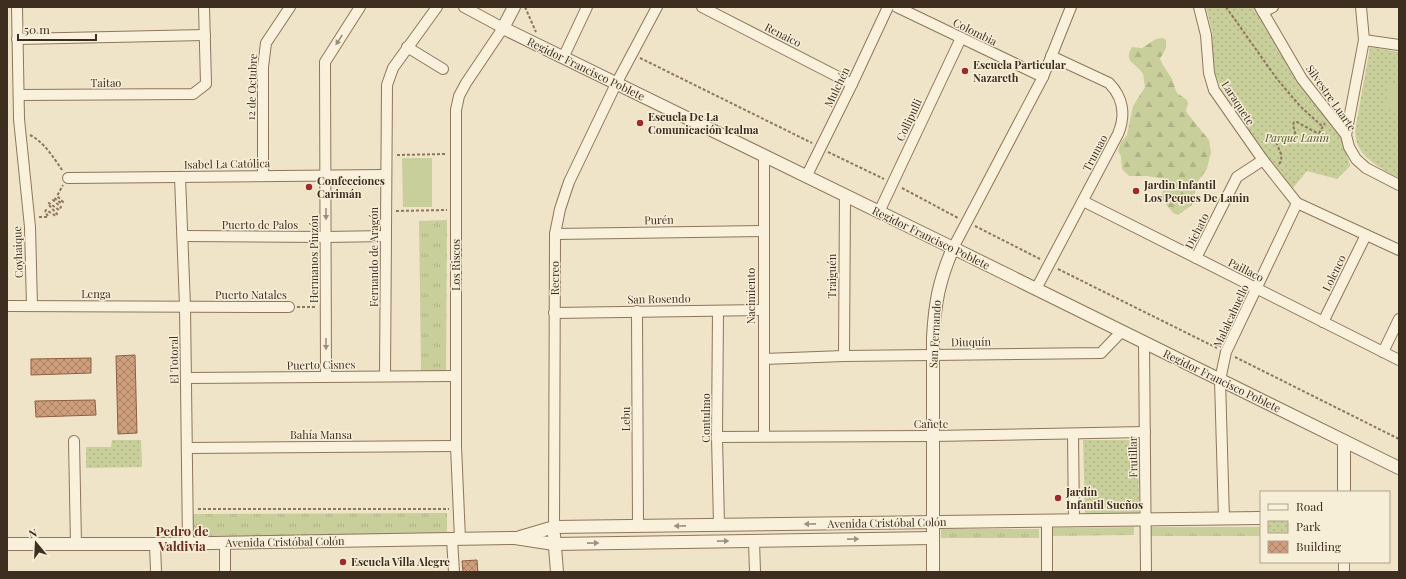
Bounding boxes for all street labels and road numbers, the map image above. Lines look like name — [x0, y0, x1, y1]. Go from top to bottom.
street label: Colombia — [951, 14, 1000, 49]
street label: Renaico — [762, 19, 804, 50]
street label: Regidor Francisco Poblete — [525, 34, 648, 104]
street label: 12 de Octubre — [243, 53, 260, 121]
street label: Silvestre Luarte — [1303, 62, 1360, 134]
street label: Mulchén — [820, 64, 853, 109]
street label: Taitao — [91, 75, 121, 90]
street label: Laraquete — [1219, 78, 1259, 128]
street label: Collipulli — [892, 96, 925, 143]
street label: Trumao — [1079, 132, 1110, 174]
street label: Isabel La Católica — [184, 155, 271, 172]
street label: Regidor Francisco Poblete — [870, 203, 993, 273]
street label: Fernando de Aragón — [366, 207, 381, 307]
street label: Dichato — [1181, 210, 1212, 251]
street label: Purén — [644, 212, 674, 227]
street label: Hermanos Pinzón — [306, 215, 321, 303]
street label: Puerto de Palos — [222, 217, 298, 232]
street label: Coyhaique — [9, 225, 26, 278]
street label: Los Riscos — [448, 239, 463, 291]
street label: Lolenco — [1318, 252, 1349, 294]
street label: Traiguén — [824, 253, 839, 298]
street label: Paillaco — [1226, 254, 1267, 285]
street label: Recreo — [547, 261, 562, 295]
street label: Nacimiento — [743, 268, 758, 324]
street label: Malalcahuello — [1209, 282, 1252, 350]
street label: Lenga — [81, 286, 111, 301]
street label: Puerto Natales — [215, 287, 287, 302]
street label: San Rosendo — [627, 290, 691, 307]
street label: San Fernando — [925, 300, 944, 368]
street label: Diuquín — [951, 334, 992, 349]
street label: El Totoral — [166, 336, 181, 384]
street label: Regidor Francisco Poblete — [1161, 346, 1284, 416]
street label: Puerto Cisnes — [287, 356, 356, 373]
street label: Contulmo — [698, 393, 713, 443]
street label: Lebu — [618, 406, 633, 431]
street label: Cañete — [914, 416, 949, 431]
street label: Bahía Mansa — [290, 427, 353, 442]
street label: Frutillar — [1125, 436, 1140, 478]
street label: Avenida Cristóbal Colón — [826, 514, 947, 531]
street label: Avenida Cristóbal Colón — [224, 533, 345, 550]

